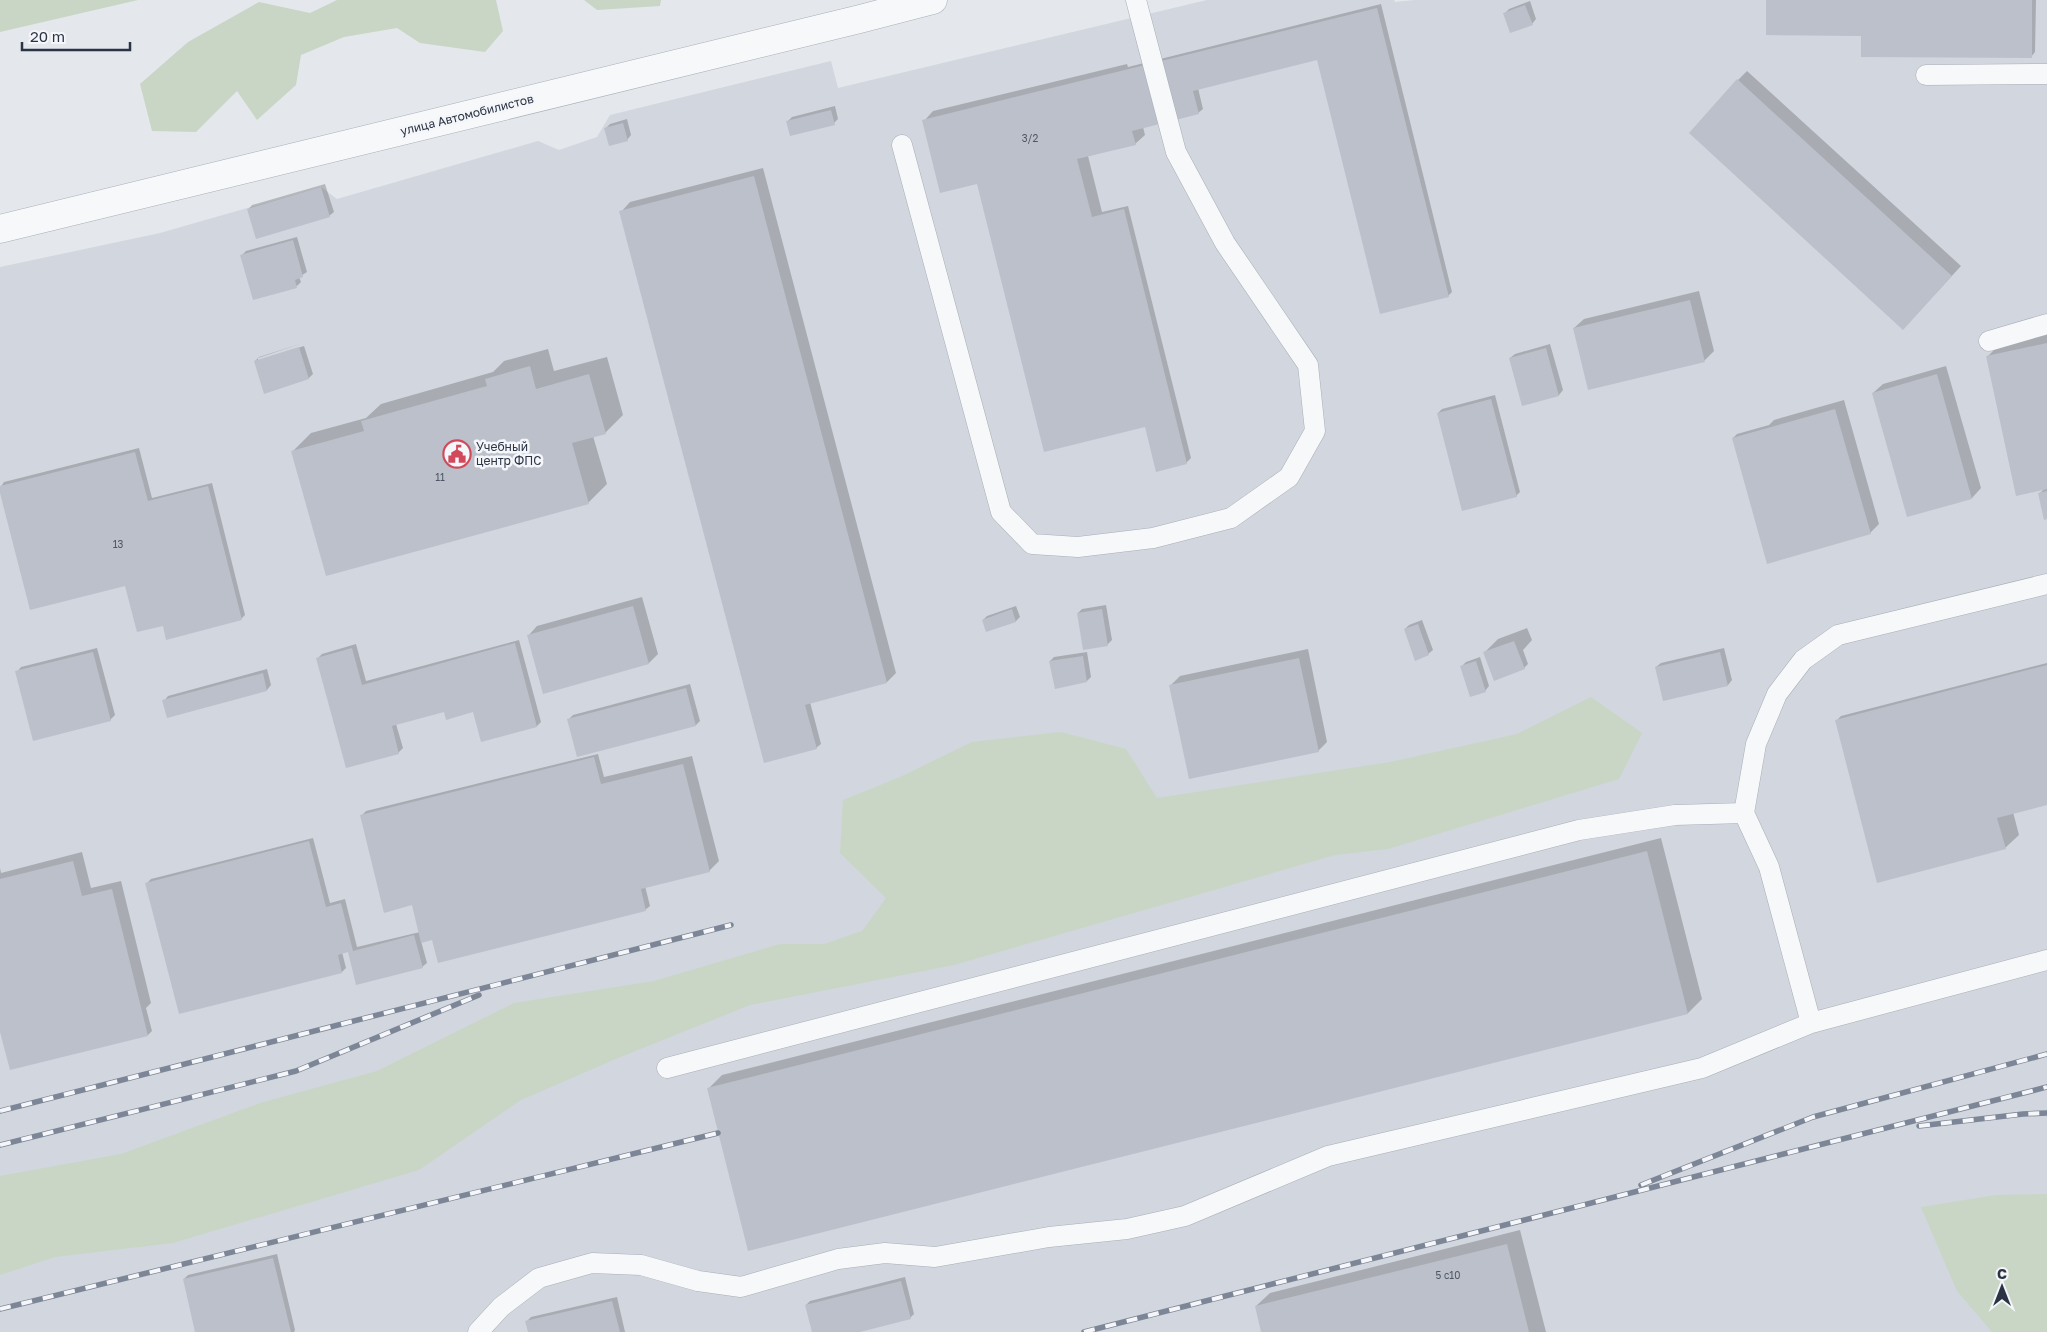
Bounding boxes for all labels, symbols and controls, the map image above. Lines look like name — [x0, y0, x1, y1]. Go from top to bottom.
scale bar — [22, 20, 130, 52]
text: 20 m — [30, 27, 65, 45]
street label: улица Автомобилистов — [399, 91, 535, 138]
house number: 3/2 — [1022, 132, 1038, 144]
public building icon: Учебный центр ФПС — [442, 439, 472, 469]
place label: Учебный центр ФПС — [476, 439, 541, 468]
house number: 11 — [435, 471, 445, 483]
house number: 13 — [113, 538, 123, 550]
north arrow — [1977, 1262, 2027, 1312]
text: С — [1997, 1265, 2007, 1282]
house number: 5 с10 — [1436, 1269, 1460, 1281]

